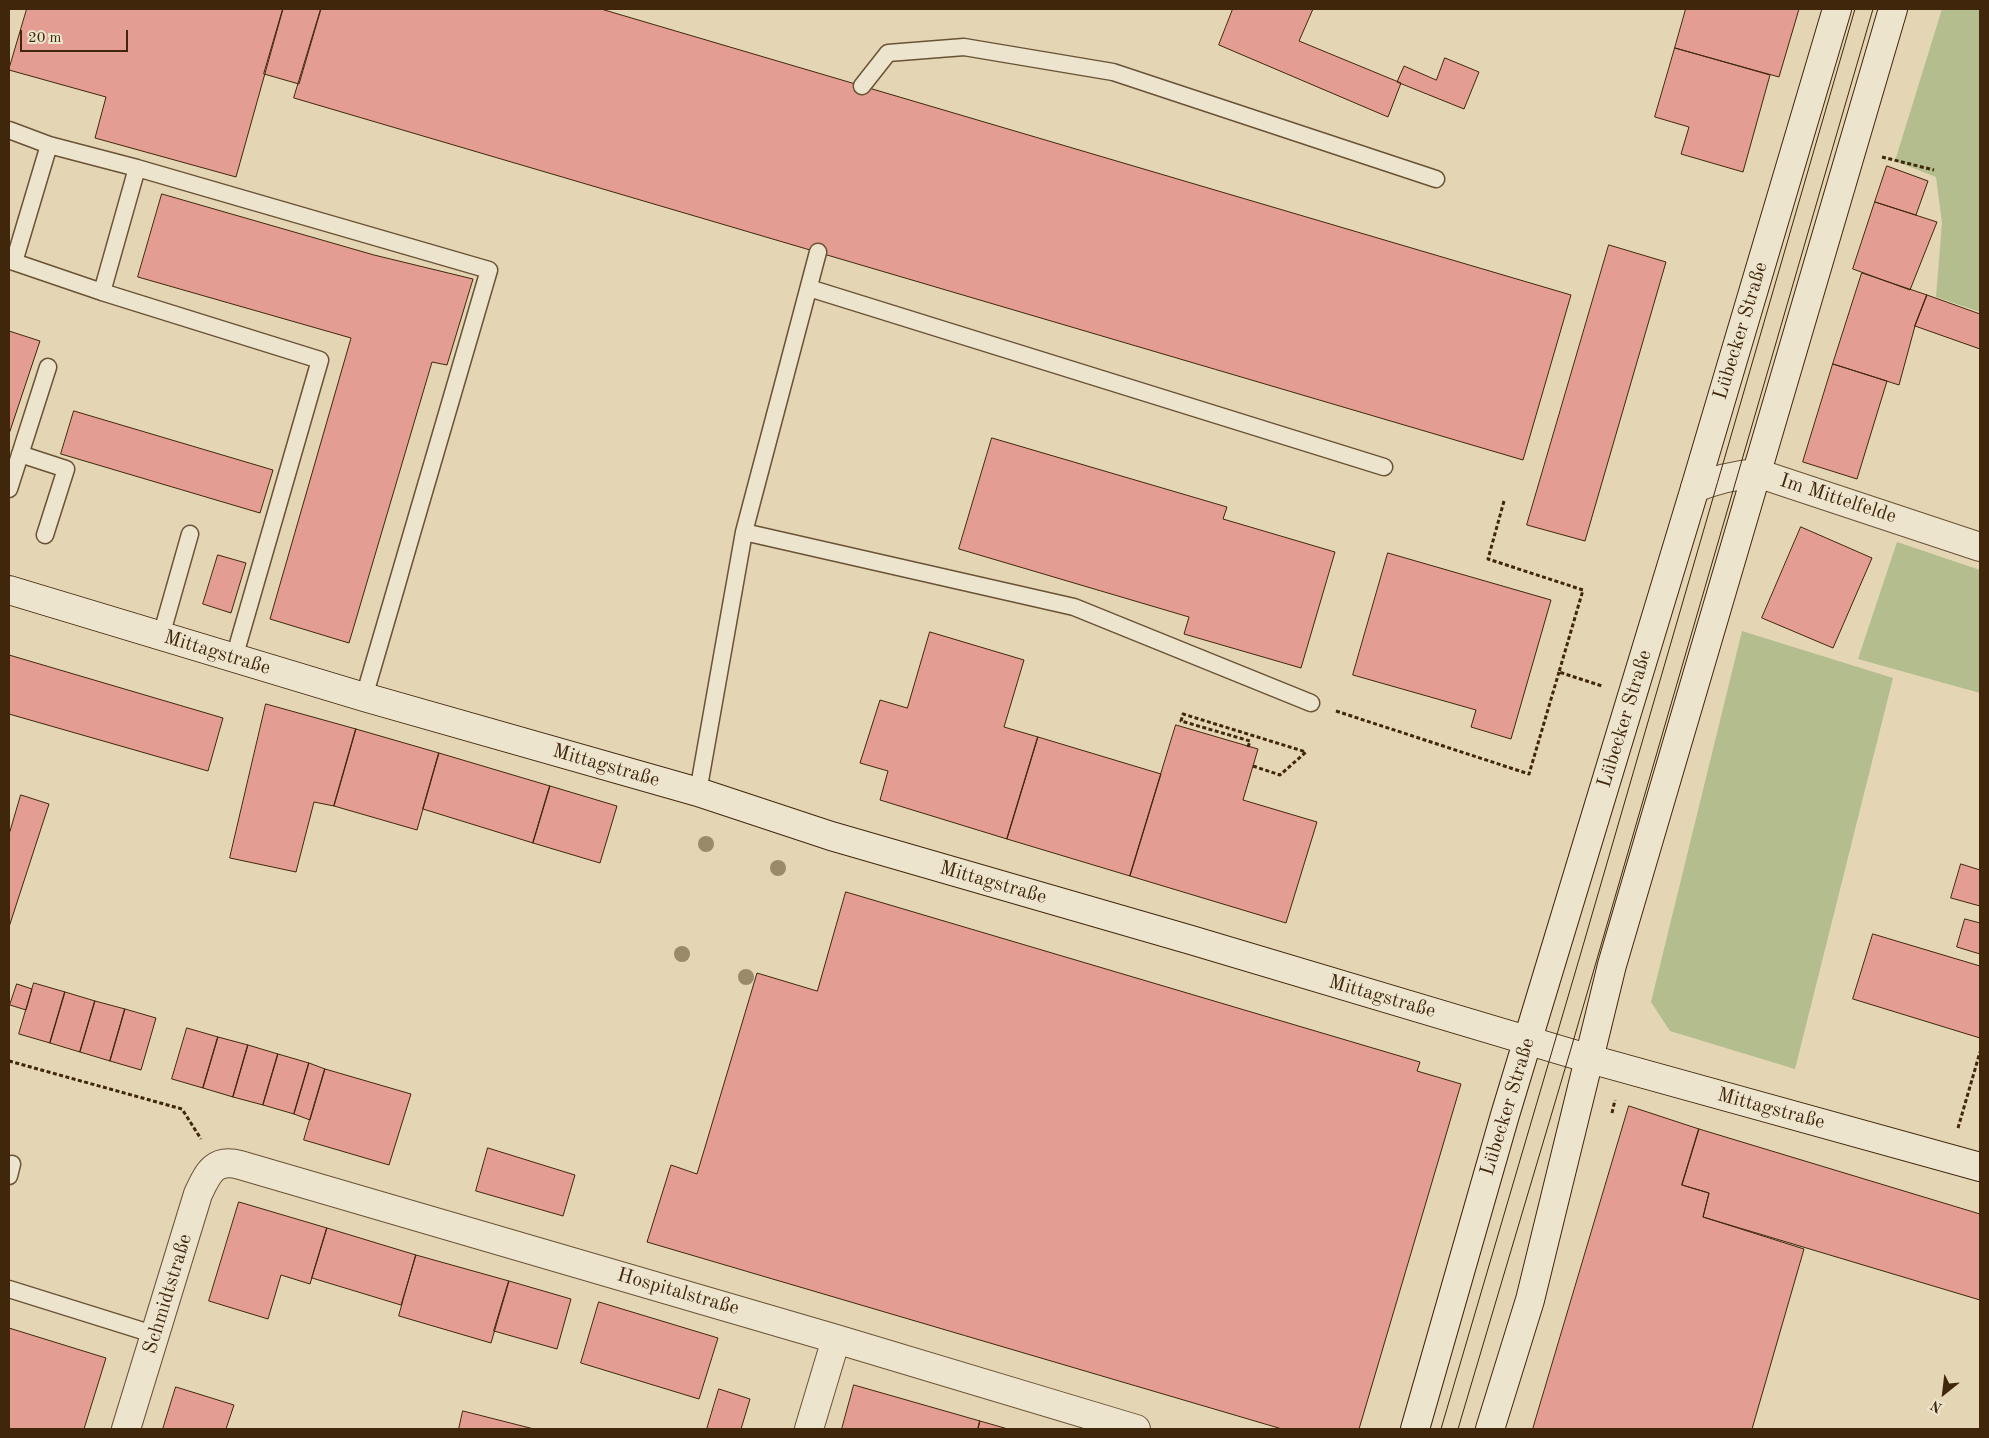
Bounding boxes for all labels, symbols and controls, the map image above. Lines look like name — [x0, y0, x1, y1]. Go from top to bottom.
scale bar — [22, 20, 130, 52]
text: 20 m — [28, 31, 62, 46]
street label: Lübecker Straße — [1709, 259, 1773, 403]
street label: Im Mittelfelde — [1777, 469, 1899, 529]
street label: Mittagstraße — [161, 625, 273, 681]
street label: Lübecker Straße — [1593, 647, 1657, 791]
street label: Mittagstraße — [550, 739, 662, 793]
street label: Mittagstraße — [937, 856, 1049, 910]
street label: Mittagstraße — [1326, 970, 1438, 1024]
street label: Lübecker Straße — [1476, 1035, 1540, 1179]
street label: Mittagstraße — [1715, 1083, 1827, 1135]
street label: Schmidtstraße — [138, 1231, 198, 1357]
street label: Hospitalstraße — [614, 1263, 742, 1321]
north arrow — [1919, 1368, 1969, 1418]
text: N — [1929, 1397, 1945, 1415]

